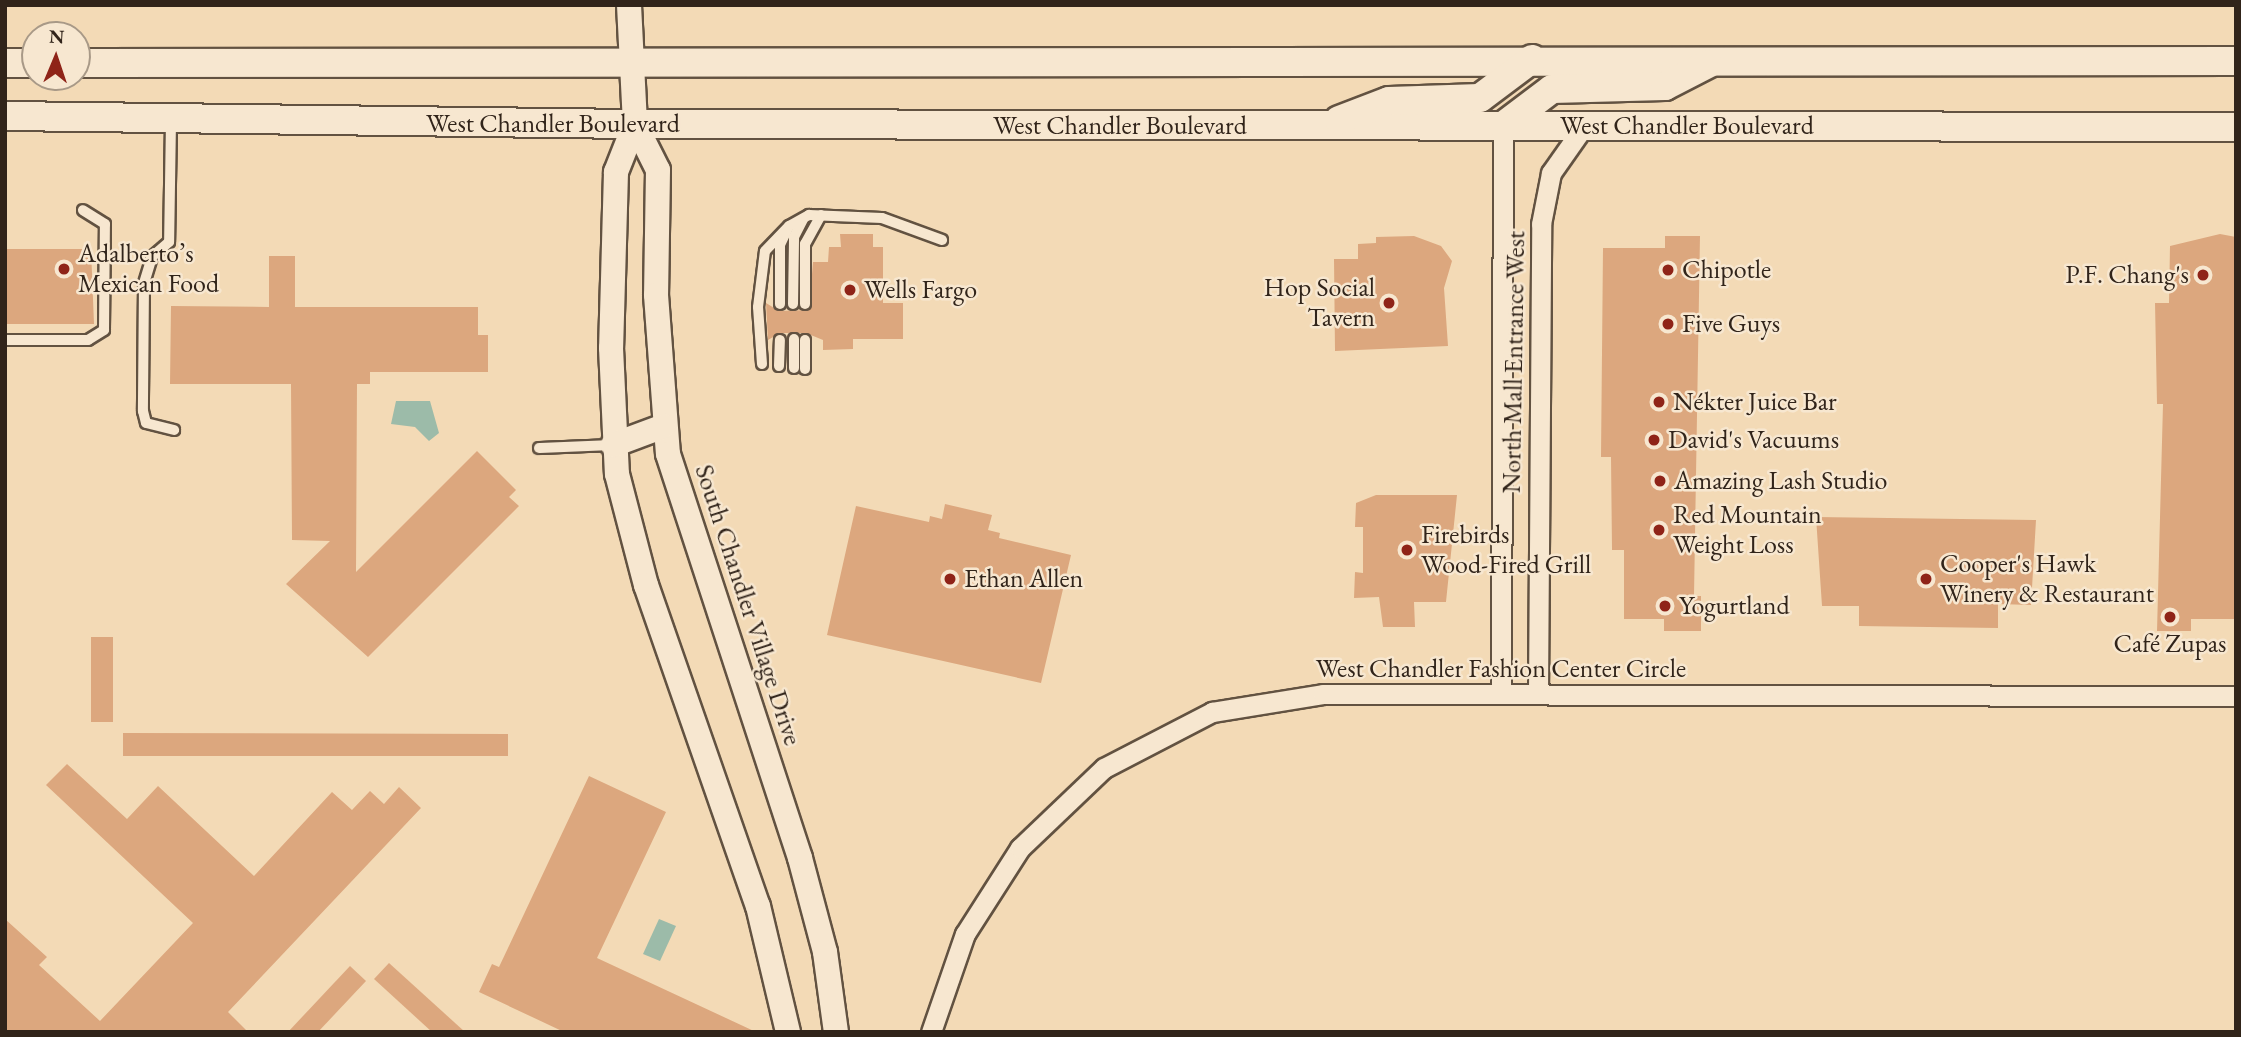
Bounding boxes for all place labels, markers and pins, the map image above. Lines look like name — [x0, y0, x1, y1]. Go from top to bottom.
place label: Adalberto’s Mexican Food — [78, 238, 219, 300]
place label: Chipotle — [1682, 254, 1771, 286]
place label: P.F. Chang's — [2065, 259, 2189, 291]
marker: Adalberto’s Mexican Food — [56, 261, 72, 277]
marker: Chipotle — [1660, 262, 1676, 278]
marker: P.F. Chang's — [2195, 267, 2211, 283]
place label: Hop Social Tavern — [1264, 272, 1375, 334]
place label: Wells Fargo — [864, 274, 977, 306]
marker: Wells Fargo — [842, 282, 858, 298]
marker: Hop Social Tavern — [1381, 295, 1397, 311]
place label: Five Guys — [1682, 308, 1780, 340]
marker: Five Guys — [1660, 316, 1676, 332]
place label: Nékter Juice Bar — [1673, 386, 1837, 418]
marker: Nékter Juice Bar — [1651, 394, 1667, 410]
place label: David's Vacuums — [1668, 424, 1839, 456]
marker: David's Vacuums — [1646, 432, 1662, 448]
place label: Amazing Lash Studio — [1674, 465, 1887, 497]
marker: Amazing Lash Studio — [1652, 473, 1668, 489]
place label: Red Mountain Weight Loss — [1673, 499, 1822, 560]
place label: Firebirds Wood-Fired Grill — [1421, 519, 1591, 580]
marker: Red Mountain Weight Loss — [1651, 522, 1667, 538]
marker: Firebirds Wood-Fired Grill — [1399, 542, 1415, 558]
place label: Cooper's Hawk Winery & Restaurant — [1940, 548, 2154, 610]
place label: Ethan Allen — [964, 563, 1083, 595]
marker: Ethan Allen — [942, 571, 958, 587]
marker: Cooper's Hawk Winery & Restaurant — [1918, 571, 1934, 587]
place label: Yogurtland — [1679, 590, 1790, 622]
marker: Yogurtland — [1657, 598, 1673, 614]
marker: Café Zupas — [2162, 609, 2178, 625]
place label: Café Zupas — [2114, 628, 2226, 660]

